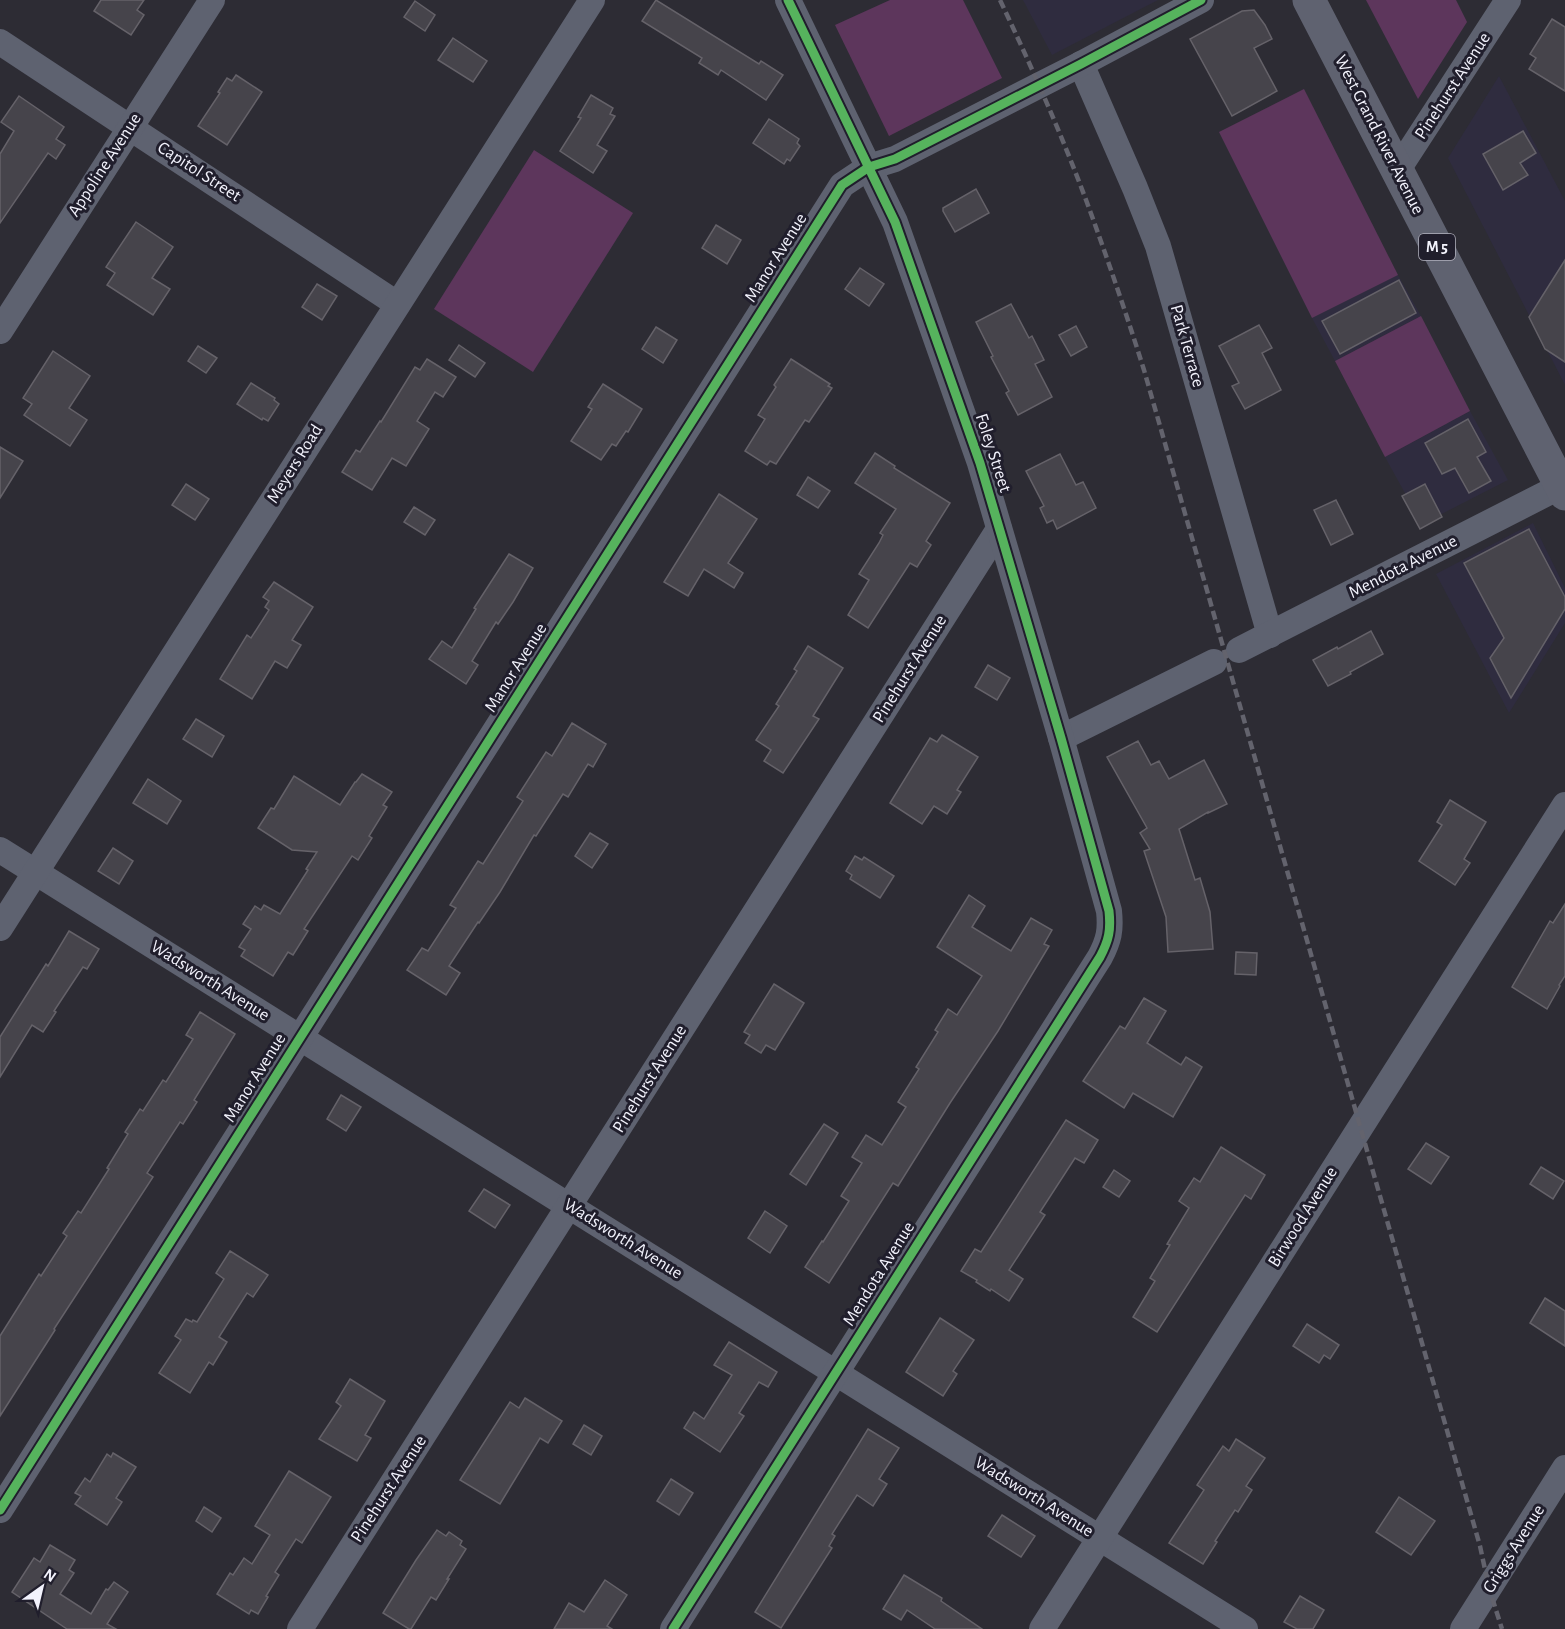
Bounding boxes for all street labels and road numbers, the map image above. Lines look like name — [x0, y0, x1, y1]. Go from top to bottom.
street label: Pinehurst Avenue — [1412, 29, 1494, 143]
street label: West Grand River Avenue — [1331, 53, 1427, 217]
street label: Appoline Avenue — [65, 110, 145, 220]
street label: Capitol Street — [154, 138, 244, 206]
street label: Manor Avenue — [742, 210, 810, 306]
road number: M 5 — [1419, 234, 1455, 260]
street label: Park Terrace — [1167, 303, 1207, 389]
street label: Foley Street — [972, 411, 1014, 495]
street label: Meyers Road — [264, 421, 326, 507]
street label: Mendota Avenue — [1346, 532, 1460, 602]
street label: Pinehurst Avenue — [870, 612, 950, 726]
street label: Manor Avenue — [482, 620, 550, 716]
street label: Wadsworth Avenue — [147, 937, 273, 1025]
street label: Pinehurst Avenue — [610, 1022, 690, 1136]
street label: Manor Avenue — [221, 1030, 289, 1126]
street label: Birwood Avenue — [1265, 1164, 1341, 1270]
street label: Wadsworth Avenue — [560, 1195, 686, 1283]
street label: Mendota Avenue — [840, 1219, 918, 1329]
street label: Pinehurst Avenue — [348, 1432, 430, 1546]
street label: Wadsworth Avenue — [971, 1453, 1097, 1541]
street label: Griggs Avenue — [1480, 1502, 1548, 1596]

